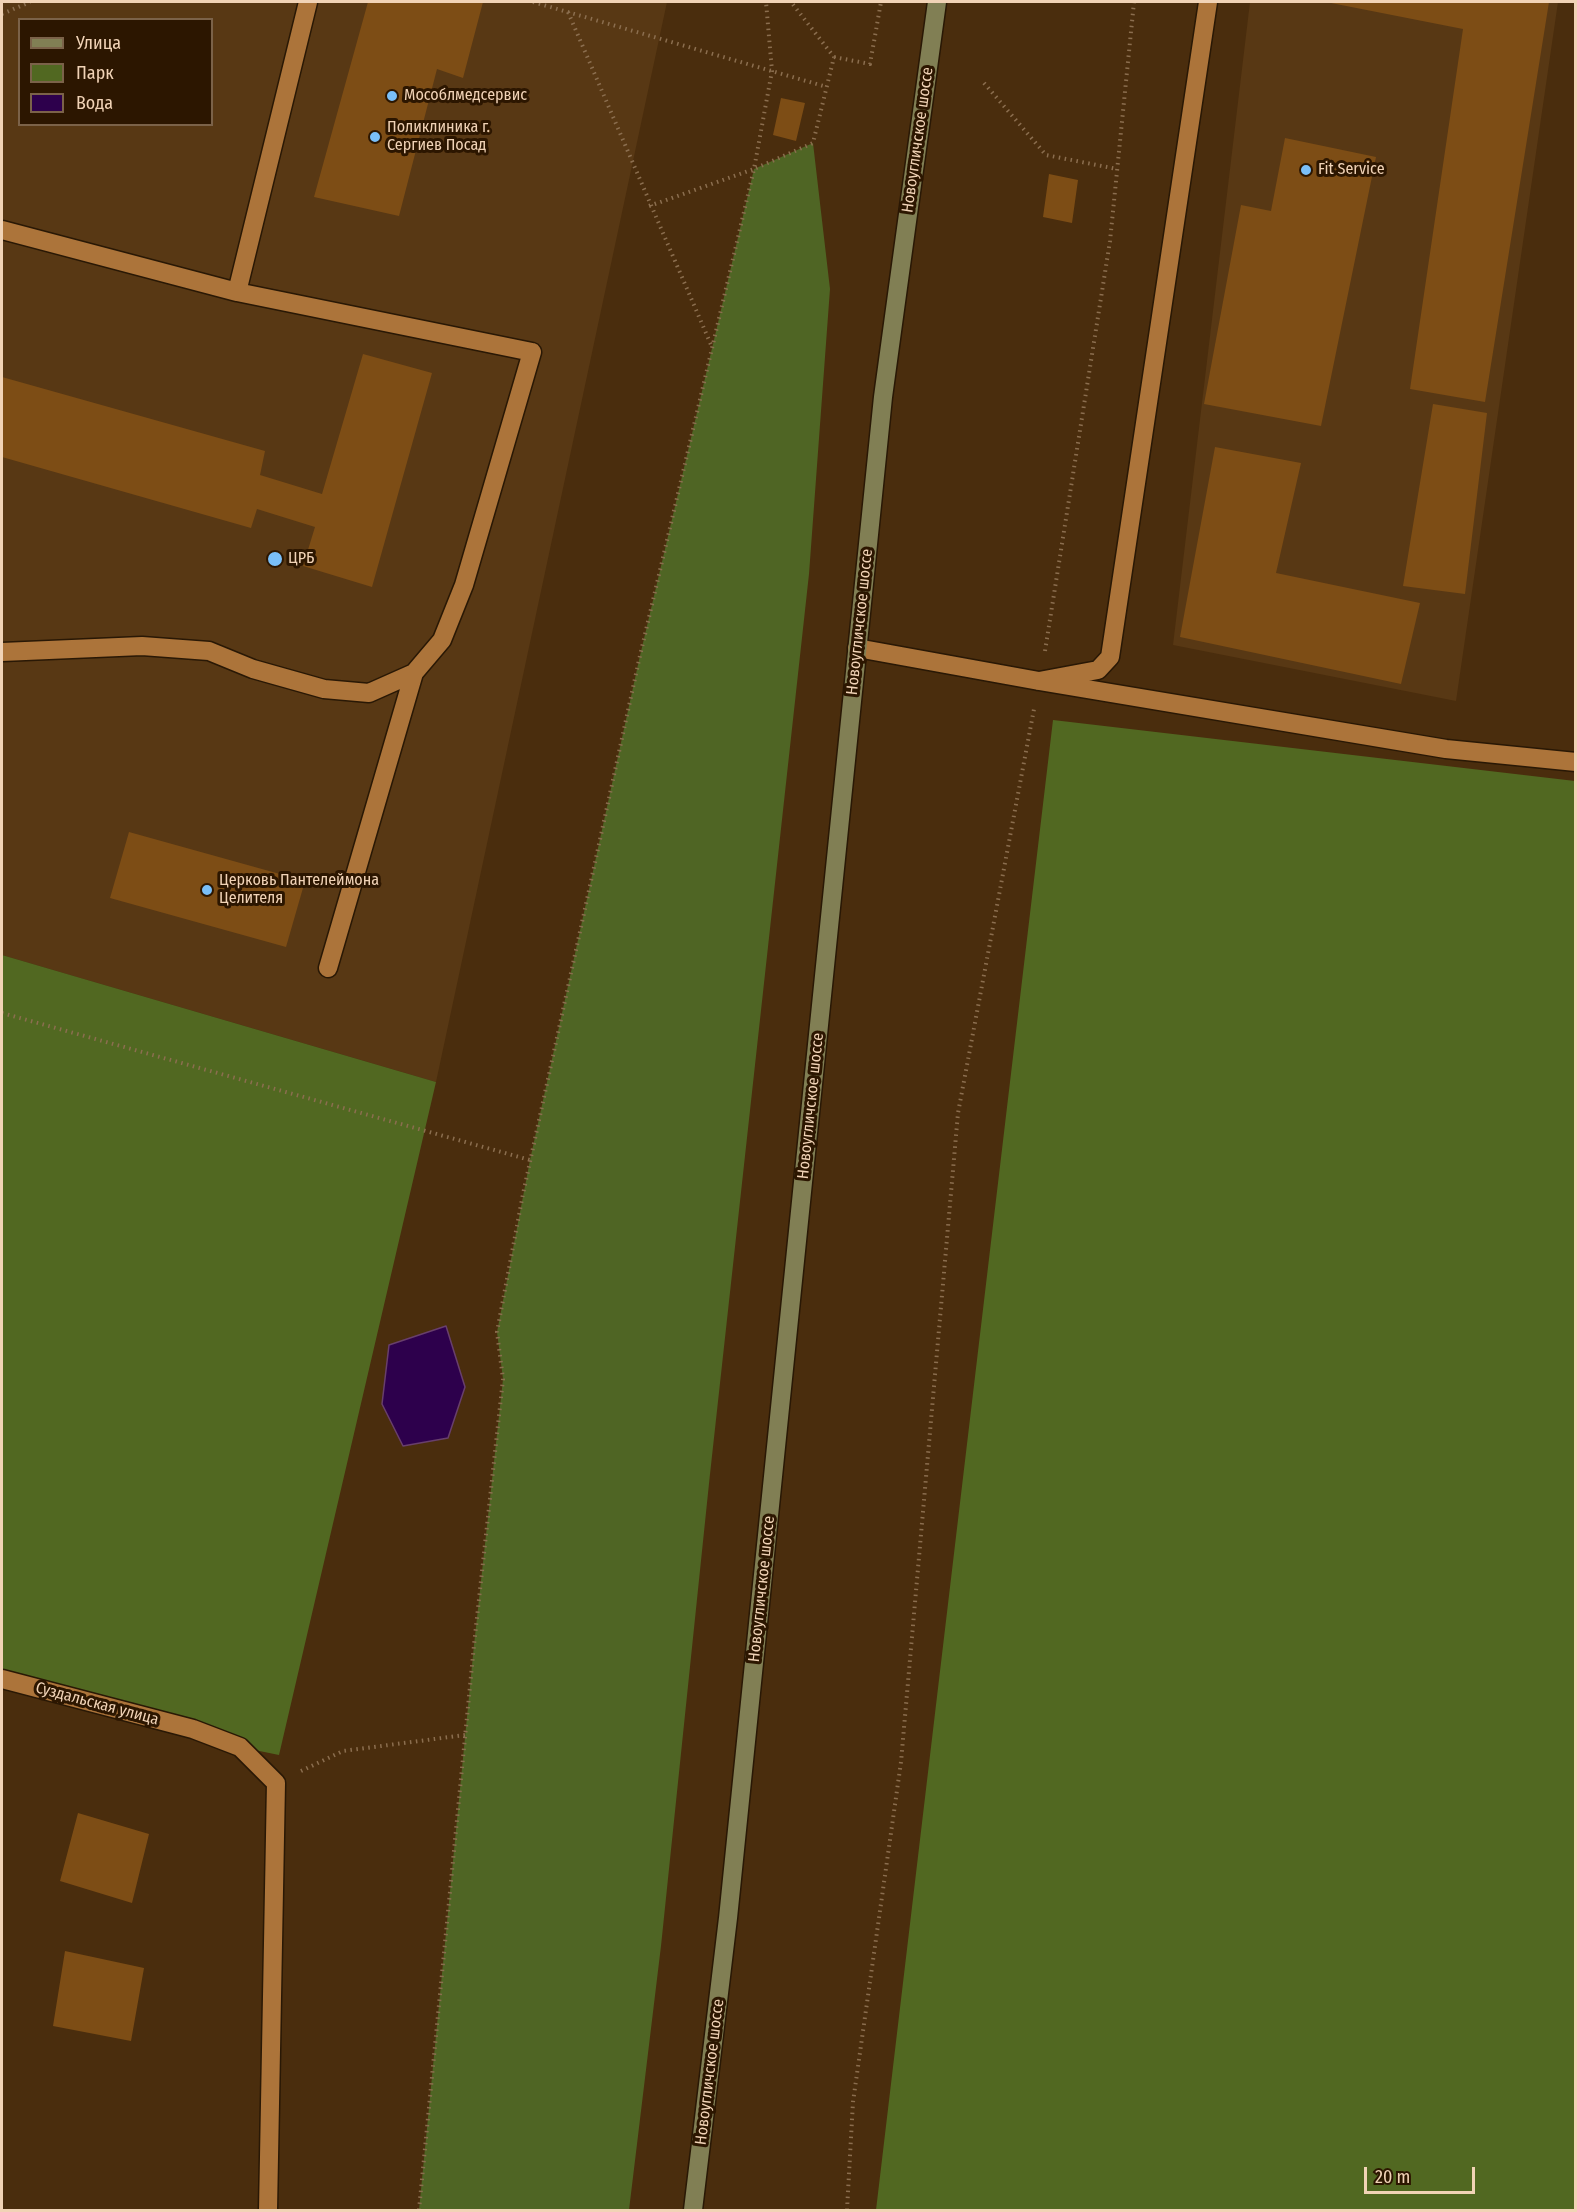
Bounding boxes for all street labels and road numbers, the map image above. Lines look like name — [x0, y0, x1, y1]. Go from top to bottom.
street label: Новоугличское шоссе — [898, 66, 938, 214]
street label: Новоугличское шоссе — [843, 548, 877, 696]
street label: Новоугличское шоссе — [794, 1032, 828, 1180]
street label: Новоугличское шоссе — [745, 1515, 779, 1663]
street label: Суздальская улица — [33, 1678, 161, 1730]
street label: Новоугличское шоссе — [692, 1998, 728, 2146]

